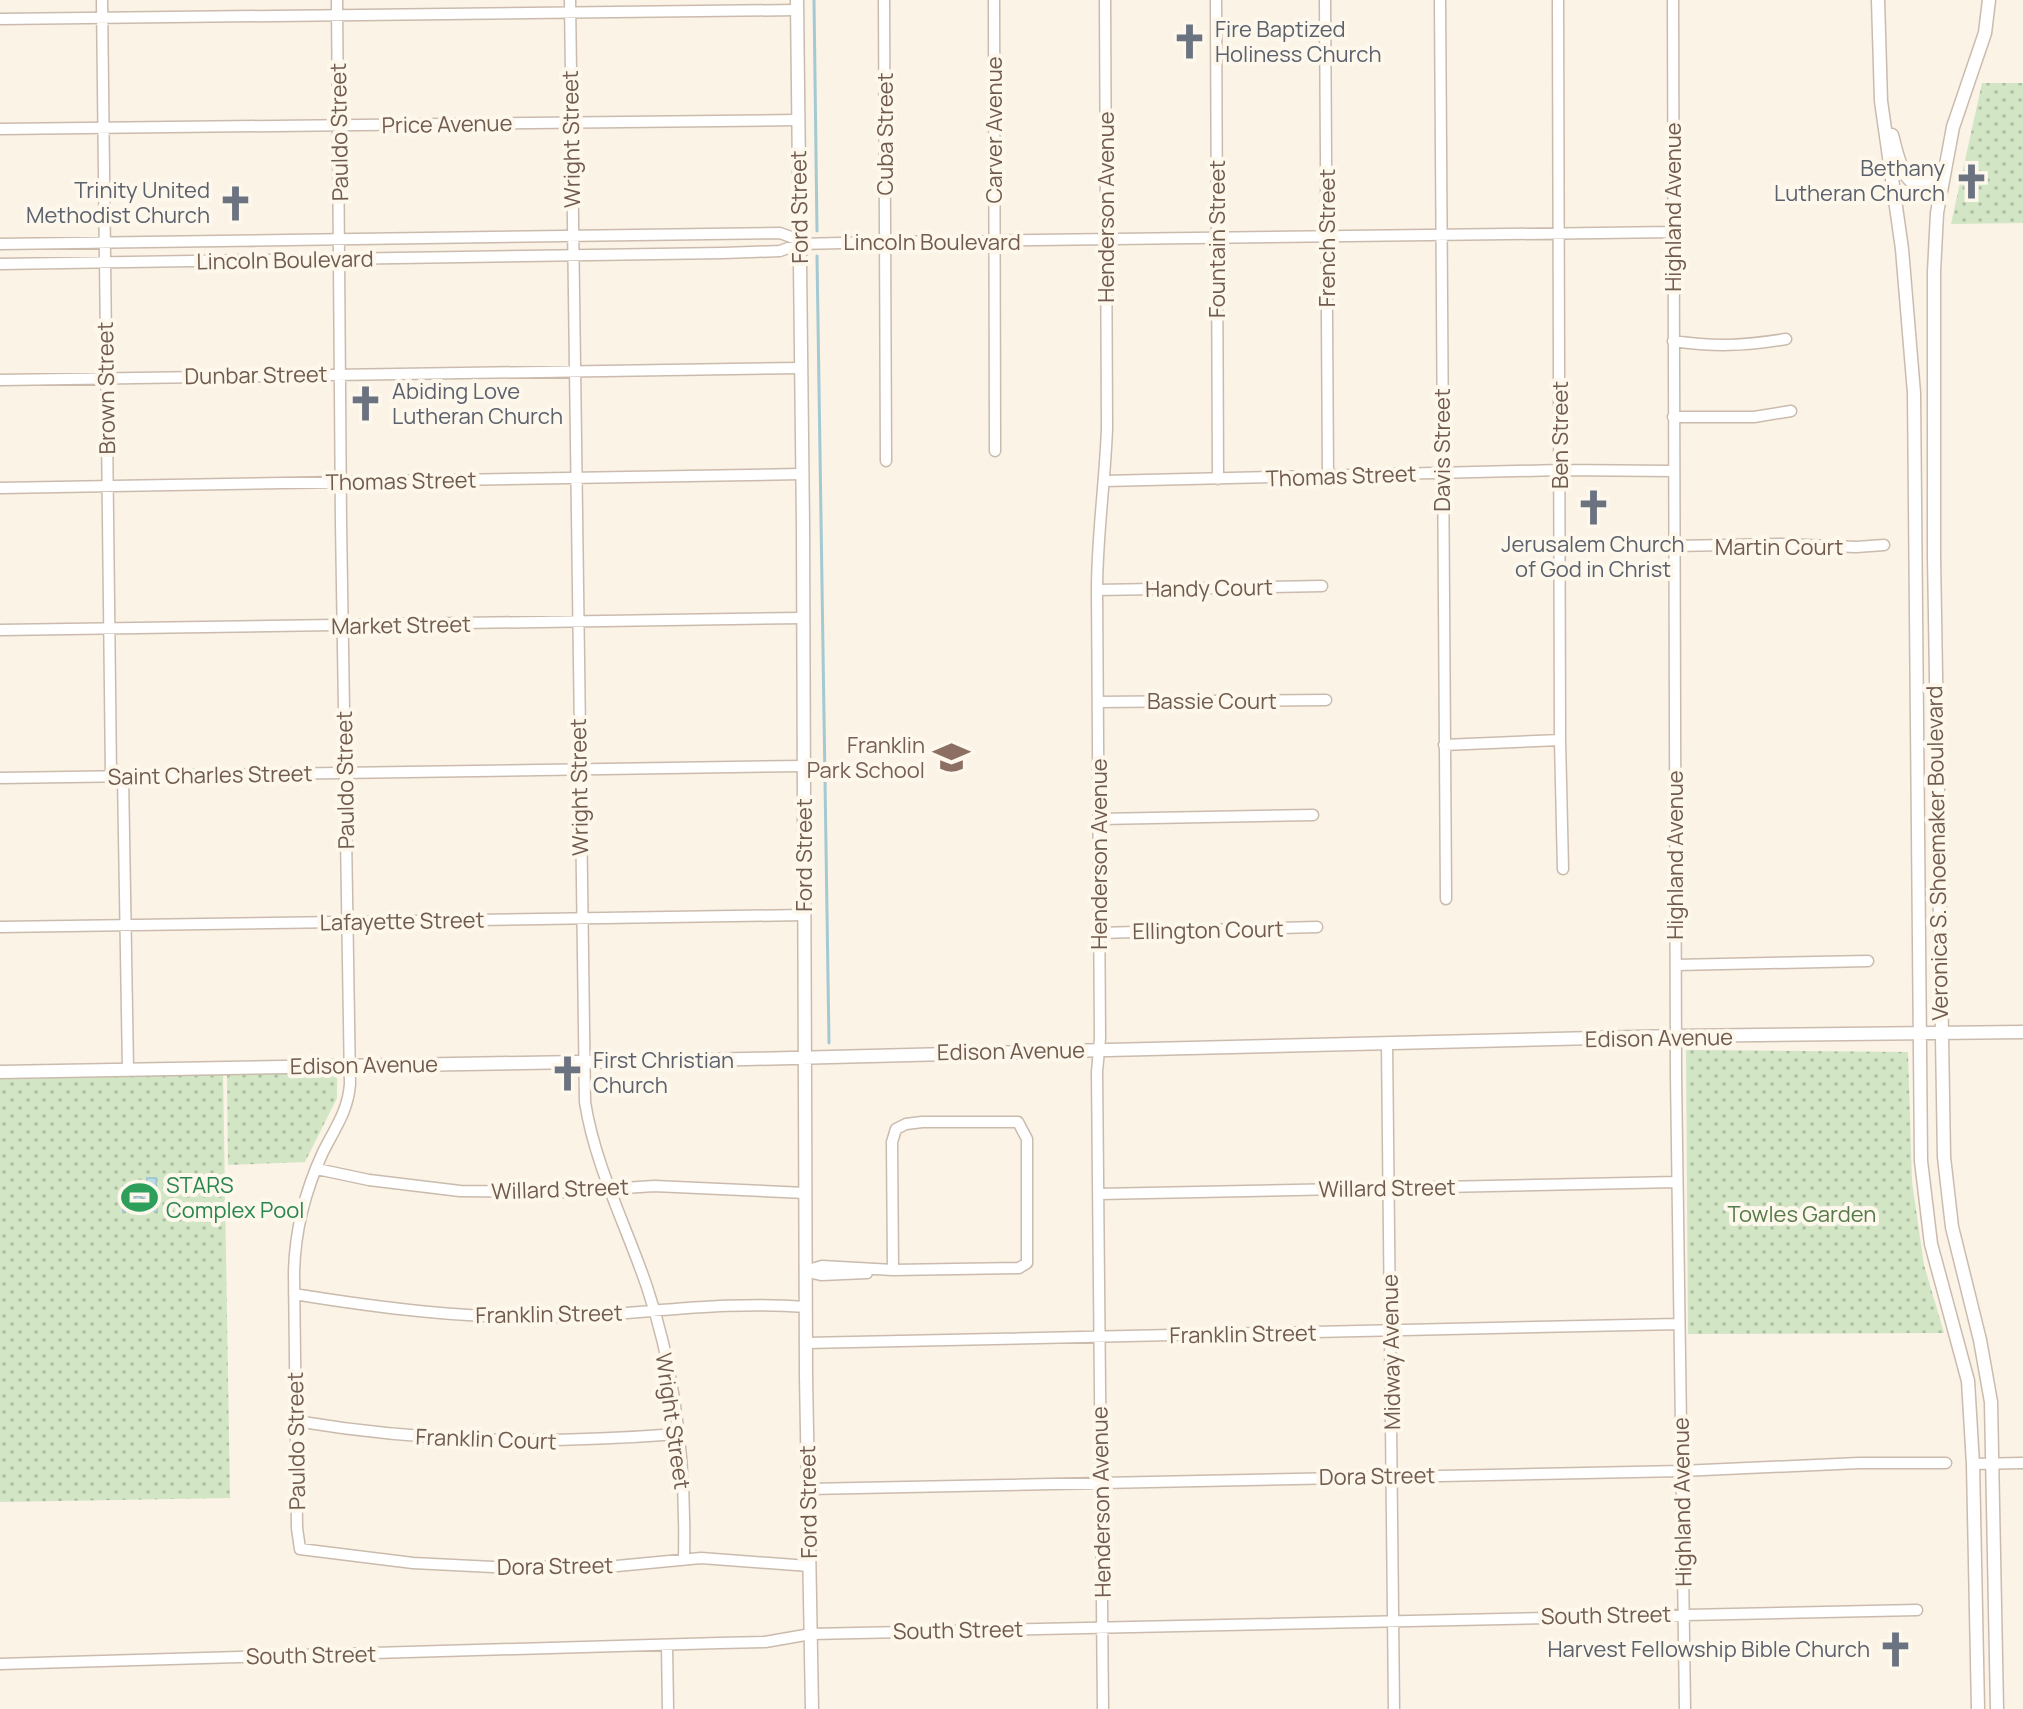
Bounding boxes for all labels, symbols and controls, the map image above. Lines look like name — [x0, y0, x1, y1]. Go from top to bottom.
place label: Fire Baptized Holiness Church — [1215, 14, 1382, 69]
church icon: Fire Baptized Holiness Church — [1170, 23, 1208, 61]
street label: Carver Avenue — [979, 56, 1009, 204]
street label: Pauldo Street — [323, 62, 355, 201]
street label: Wright Street — [555, 70, 587, 208]
street label: Cuba Street — [870, 72, 900, 196]
street label: Price Avenue — [381, 108, 513, 140]
street label: Henderson Avenue — [1091, 111, 1121, 303]
street label: Highland Avenue — [1658, 122, 1688, 292]
street label: Ford Street — [783, 150, 815, 264]
place label: Bethany Lutheran Church — [1774, 153, 1945, 208]
street label: Fountain Street — [1202, 160, 1232, 318]
church icon: Bethany Lutheran Church — [1952, 162, 1990, 200]
street label: French Street — [1312, 169, 1342, 307]
place label: Trinity United Methodist Church — [26, 175, 210, 230]
church icon: Trinity United Methodist Church — [217, 184, 255, 222]
street label: Lincoln Boulevard — [843, 227, 1021, 257]
street label: Lincoln Boulevard — [196, 243, 374, 277]
street label: Brown Street — [90, 321, 122, 455]
street label: Dunbar Street — [184, 359, 328, 391]
place label: Abiding Love Lutheran Church — [392, 376, 563, 431]
street label: Ben Street — [1545, 381, 1575, 489]
church icon: Abiding Love Lutheran Church — [347, 385, 385, 423]
street label: Davis Street — [1427, 388, 1457, 512]
street label: Thomas Street — [1265, 458, 1417, 494]
street label: Thomas Street — [325, 465, 477, 497]
church icon: Jerusalem Church of God in Christ — [1574, 489, 1612, 527]
place label: Jerusalem Church of God in Christ — [1501, 529, 1685, 584]
street label: Martin Court — [1715, 532, 1843, 562]
street label: Handy Court — [1145, 572, 1273, 604]
street label: Market Street — [331, 609, 471, 641]
street label: Veronica S. Shoemaker Boulevard — [1919, 685, 1955, 1021]
street label: Bassie Court — [1147, 686, 1277, 716]
street label: Pauldo Street — [329, 710, 361, 849]
street label: Wright Street — [563, 718, 595, 856]
place label: Franklin Park School — [807, 730, 925, 785]
school or university icon: Franklin Park School — [932, 739, 970, 777]
street label: Saint Charles Street — [107, 758, 313, 792]
street label: Henderson Avenue — [1084, 758, 1114, 950]
street label: Highland Avenue — [1660, 770, 1690, 940]
street label: Ford Street — [789, 798, 819, 912]
street label: Lafayette Street — [319, 905, 485, 937]
street label: Ellington Court — [1132, 914, 1284, 946]
street label: Edison Avenue — [1585, 1022, 1733, 1054]
street label: Edison Avenue — [937, 1035, 1085, 1067]
place label: First Christian Church — [593, 1045, 734, 1100]
street label: Edison Avenue — [290, 1049, 438, 1081]
church icon: First Christian Church — [548, 1054, 586, 1092]
place label: STARS Complex Pool — [166, 1170, 304, 1225]
street label: Willard Street — [491, 1172, 629, 1206]
street label: Willard Street — [1318, 1172, 1456, 1204]
sports icon: STARS Complex Pool — [121, 1179, 159, 1217]
park label: Towles Garden — [1728, 1199, 1876, 1229]
street label: Midway Avenue — [1375, 1274, 1407, 1430]
street label: Franklin Street — [475, 1298, 623, 1330]
street label: Franklin Street — [1169, 1318, 1317, 1350]
street label: Wright Street — [649, 1351, 697, 1491]
street label: Pauldo Street — [280, 1371, 312, 1510]
street label: Henderson Avenue — [1084, 1406, 1118, 1598]
street label: Highland Avenue — [1666, 1417, 1698, 1587]
street label: Franklin Court — [415, 1422, 557, 1456]
street label: Ford Street — [792, 1445, 824, 1559]
street label: Dora Street — [1318, 1460, 1436, 1492]
street label: Dora Street — [496, 1550, 614, 1582]
street label: South Street — [1540, 1599, 1672, 1631]
street label: South Street — [892, 1614, 1024, 1646]
church icon: Harvest Fellowship Bible Church — [1877, 1630, 1915, 1668]
place label: Harvest Fellowship Bible Church — [1547, 1634, 1870, 1664]
street label: South Street — [245, 1639, 377, 1671]

